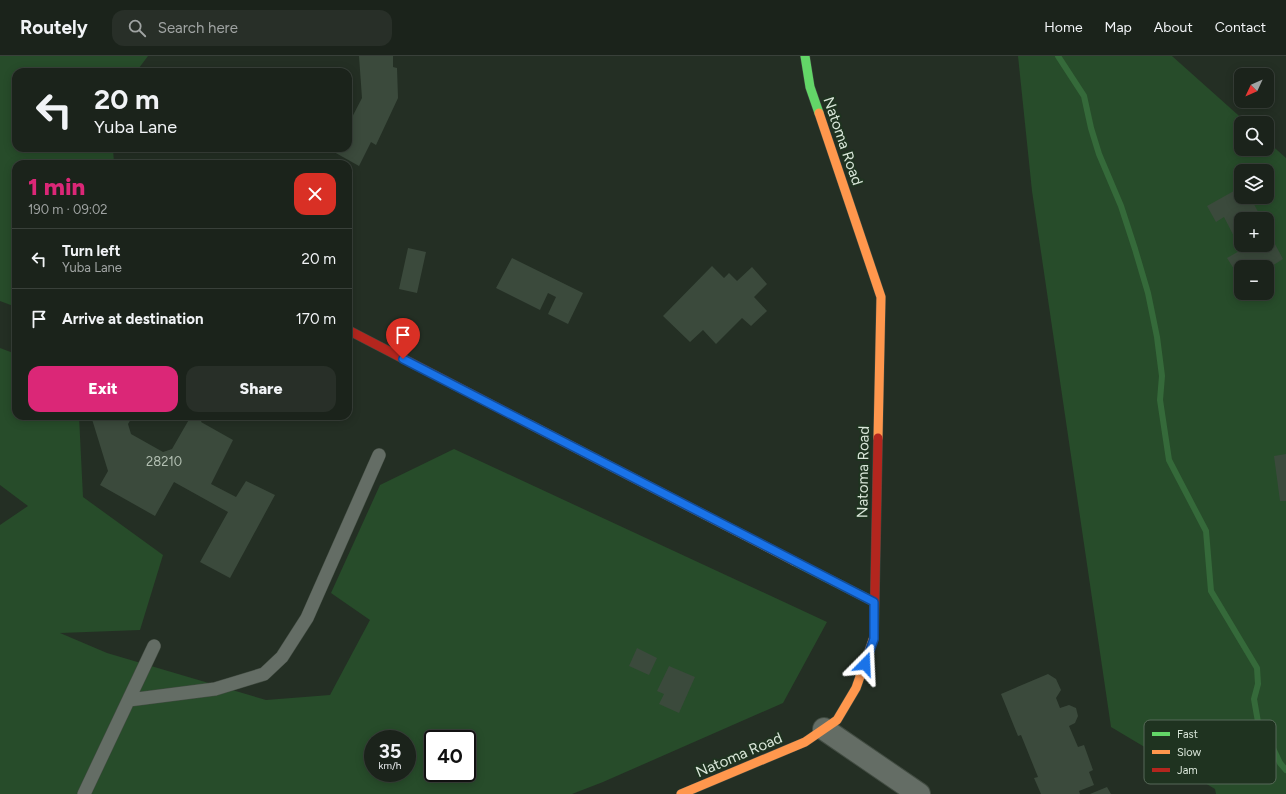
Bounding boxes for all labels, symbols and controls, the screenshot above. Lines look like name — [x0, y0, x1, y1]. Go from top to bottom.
search box — [112, 10, 392, 46]
text: Routely — [20, 16, 88, 39]
icon: search — [126, 17, 148, 39]
text: Search here — [158, 19, 238, 37]
text: Home — [1044, 19, 1083, 36]
text: Map — [1105, 19, 1132, 36]
text: About — [1154, 19, 1193, 36]
text: Contact — [1215, 19, 1266, 36]
north arrow — [1234, 68, 1274, 108]
map controls — [1234, 68, 1274, 300]
text: 20 m — [94, 82, 159, 116]
icon: left — [28, 84, 80, 136]
street label: Natoma Road — [819, 94, 867, 188]
text: Yuba Lane — [94, 116, 177, 138]
button: search — [1234, 116, 1274, 156]
button: layers — [1234, 164, 1274, 204]
text: 1 min — [28, 172, 85, 201]
button: close — [294, 173, 336, 215]
text: 190 m · 09:02 — [28, 202, 108, 217]
button: + — [1234, 212, 1274, 252]
text: Turn left — [62, 242, 120, 260]
icon: left — [28, 248, 50, 270]
text: 20 m — [302, 250, 336, 268]
text: Yuba Lane — [62, 260, 122, 275]
button: − — [1234, 260, 1274, 300]
icon: arrive — [28, 308, 50, 330]
text: Arrive at destination — [62, 310, 203, 328]
text: 170 m — [296, 310, 336, 328]
pin — [386, 318, 420, 359]
icon: arrive — [392, 324, 414, 346]
button: Exit — [28, 366, 178, 412]
button: Share — [186, 366, 336, 412]
street label: Natoma Road — [853, 426, 873, 518]
house number: 28210 — [146, 454, 182, 469]
position arrow — [844, 643, 886, 685]
legend — [1144, 720, 1276, 784]
text: Fast — [1177, 728, 1198, 741]
street label: Natoma Road — [693, 729, 785, 781]
speed limit sign: 40 — [424, 730, 476, 782]
text: 35 — [379, 739, 401, 763]
text: Slow — [1177, 746, 1201, 759]
text: km/h — [379, 759, 401, 772]
text: Jam — [1177, 764, 1198, 777]

